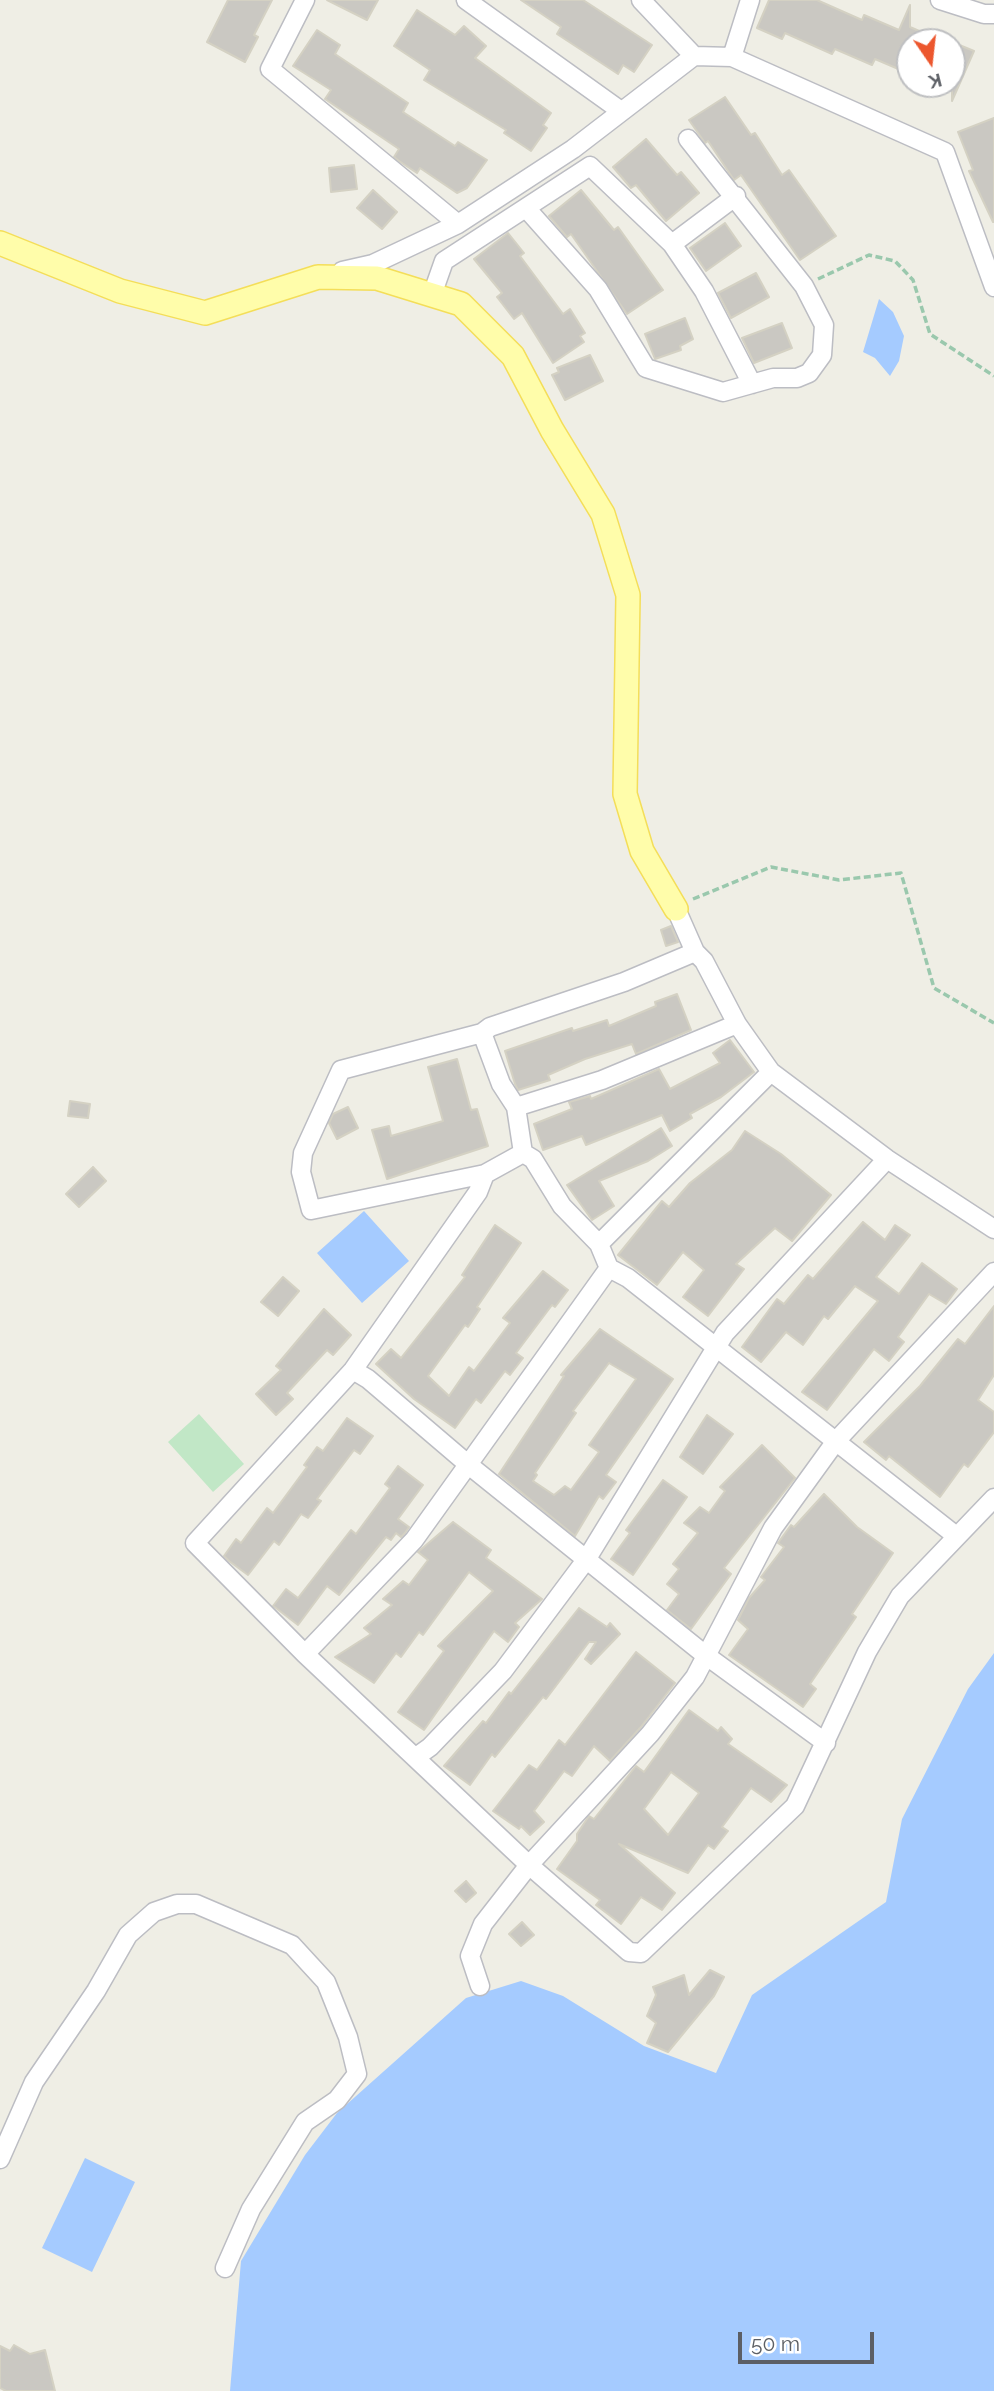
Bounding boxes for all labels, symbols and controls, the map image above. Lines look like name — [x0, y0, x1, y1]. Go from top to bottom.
north arrow — [896, 28, 966, 98]
text: K — [927, 69, 944, 94]
scale bar — [742, 2318, 878, 2362]
text: 50 m — [751, 2331, 800, 2356]

